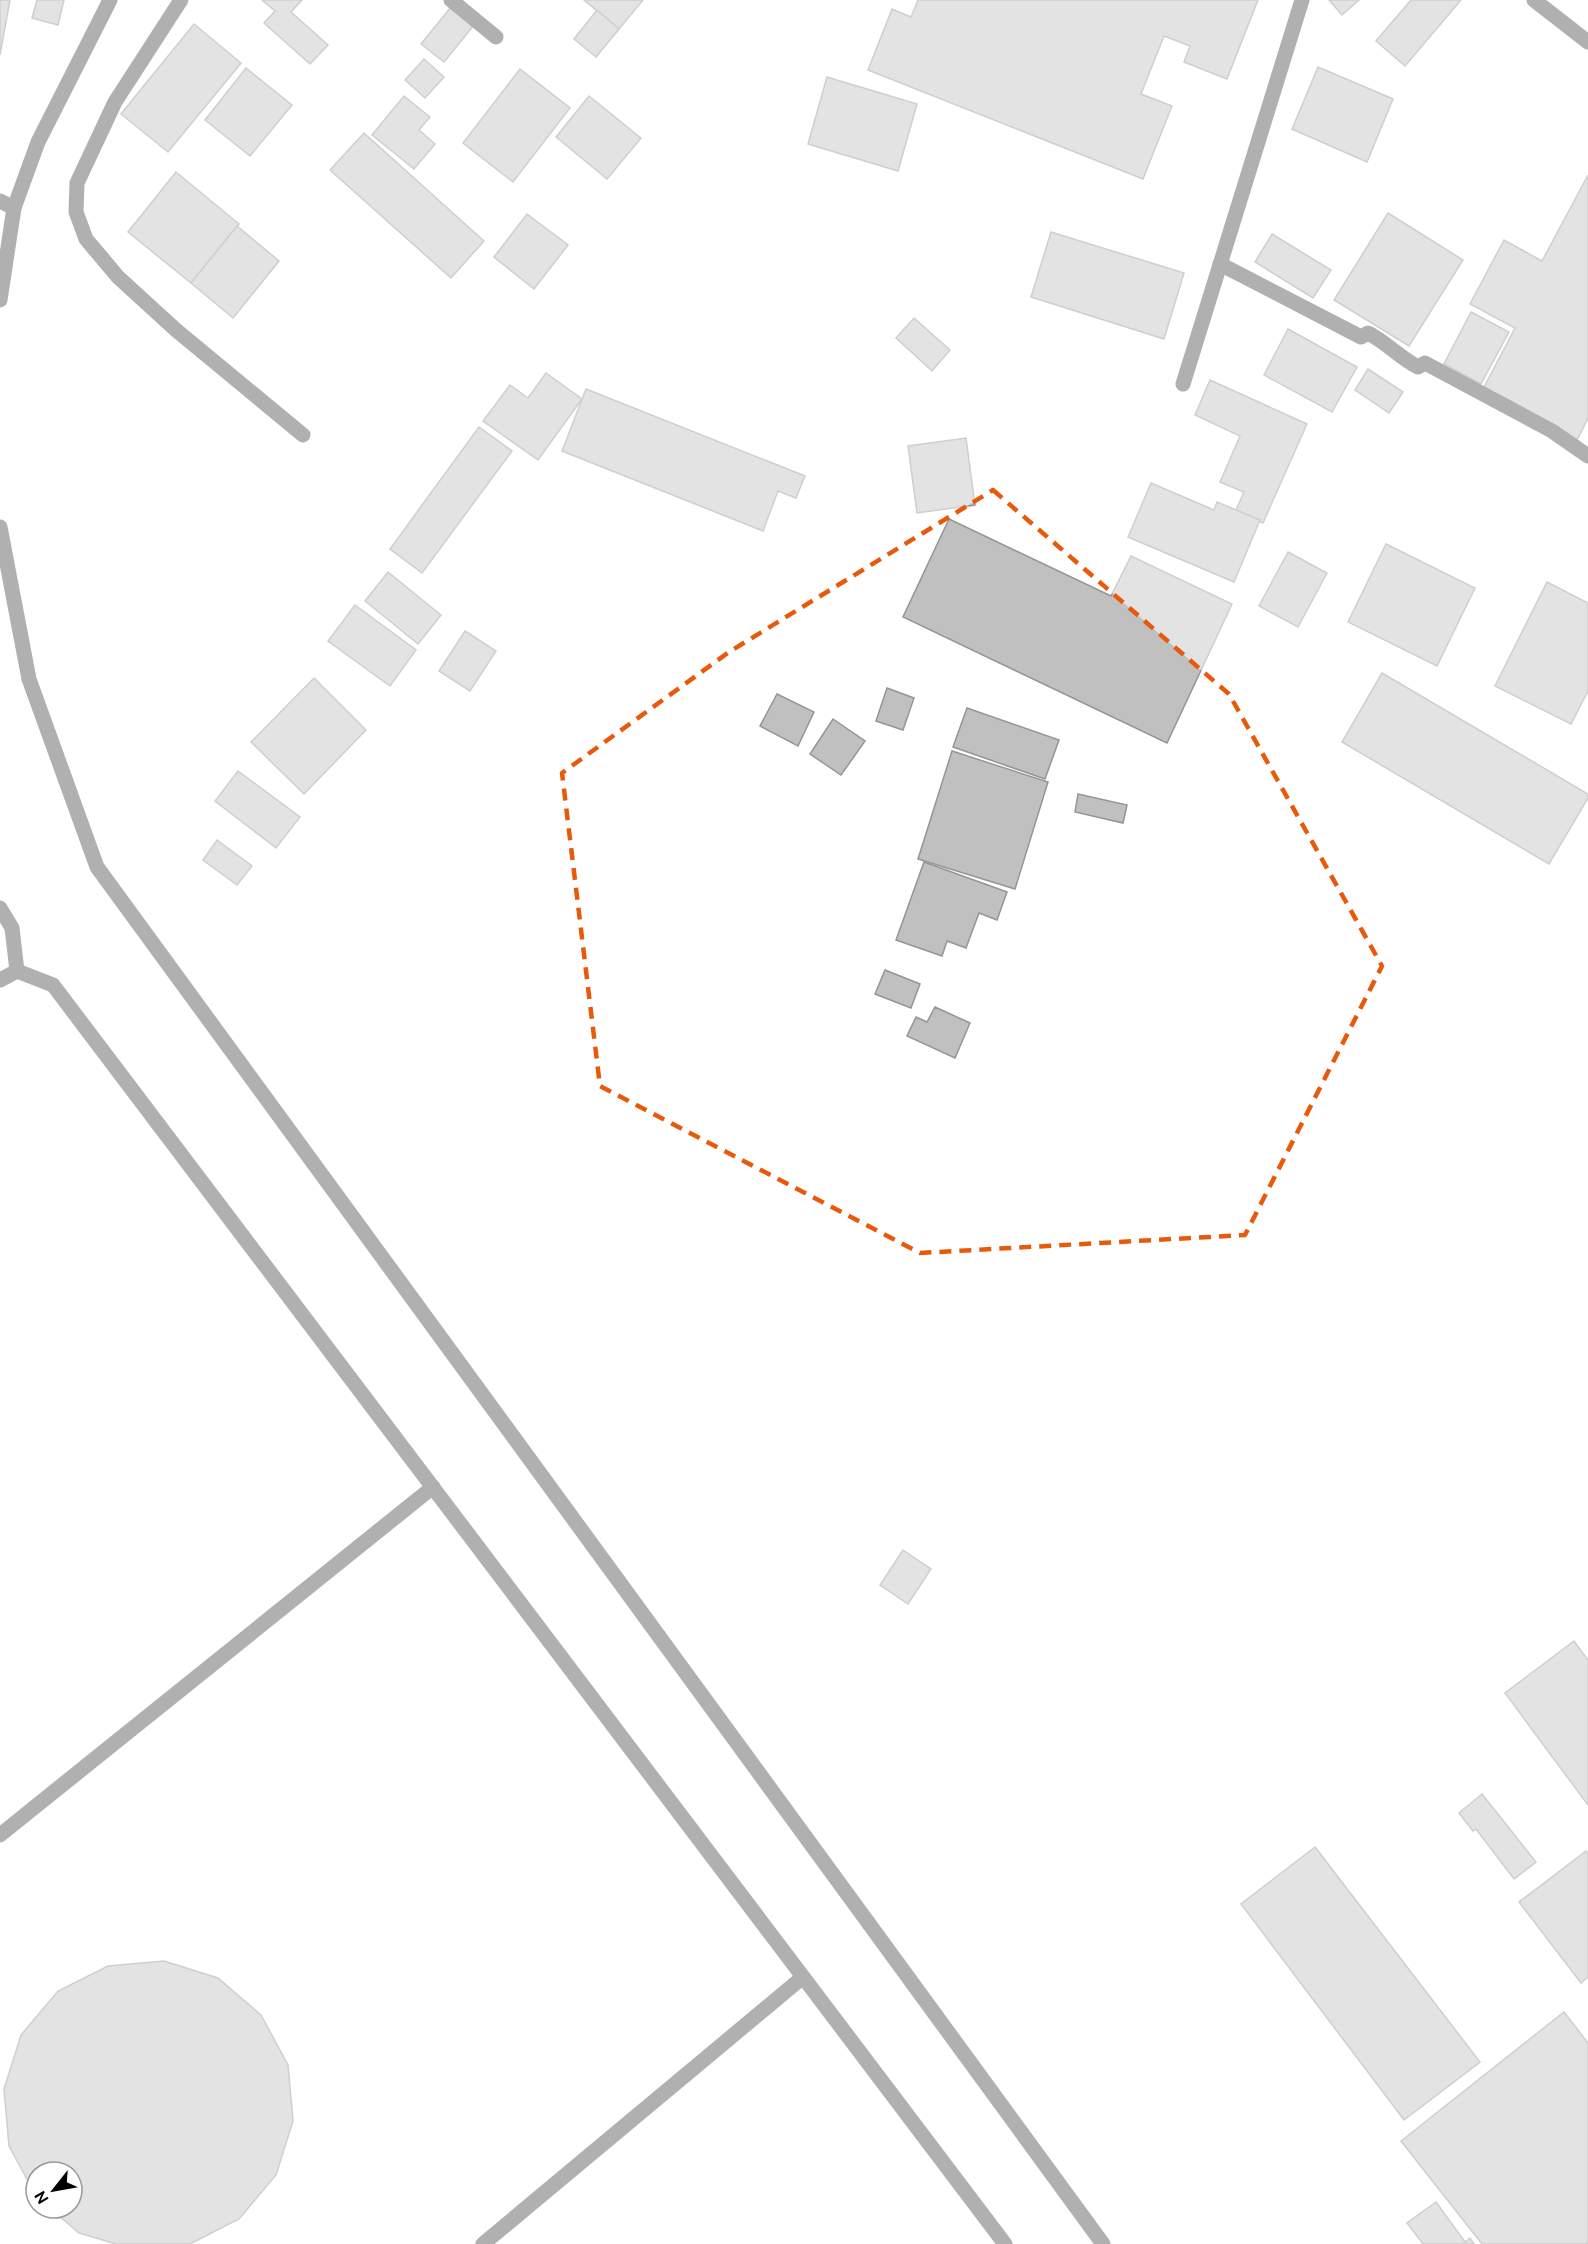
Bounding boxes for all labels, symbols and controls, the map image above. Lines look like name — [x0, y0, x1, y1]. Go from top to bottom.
north arrow — [24, 2160, 84, 2220]
text: N — [30, 2188, 52, 2207]

